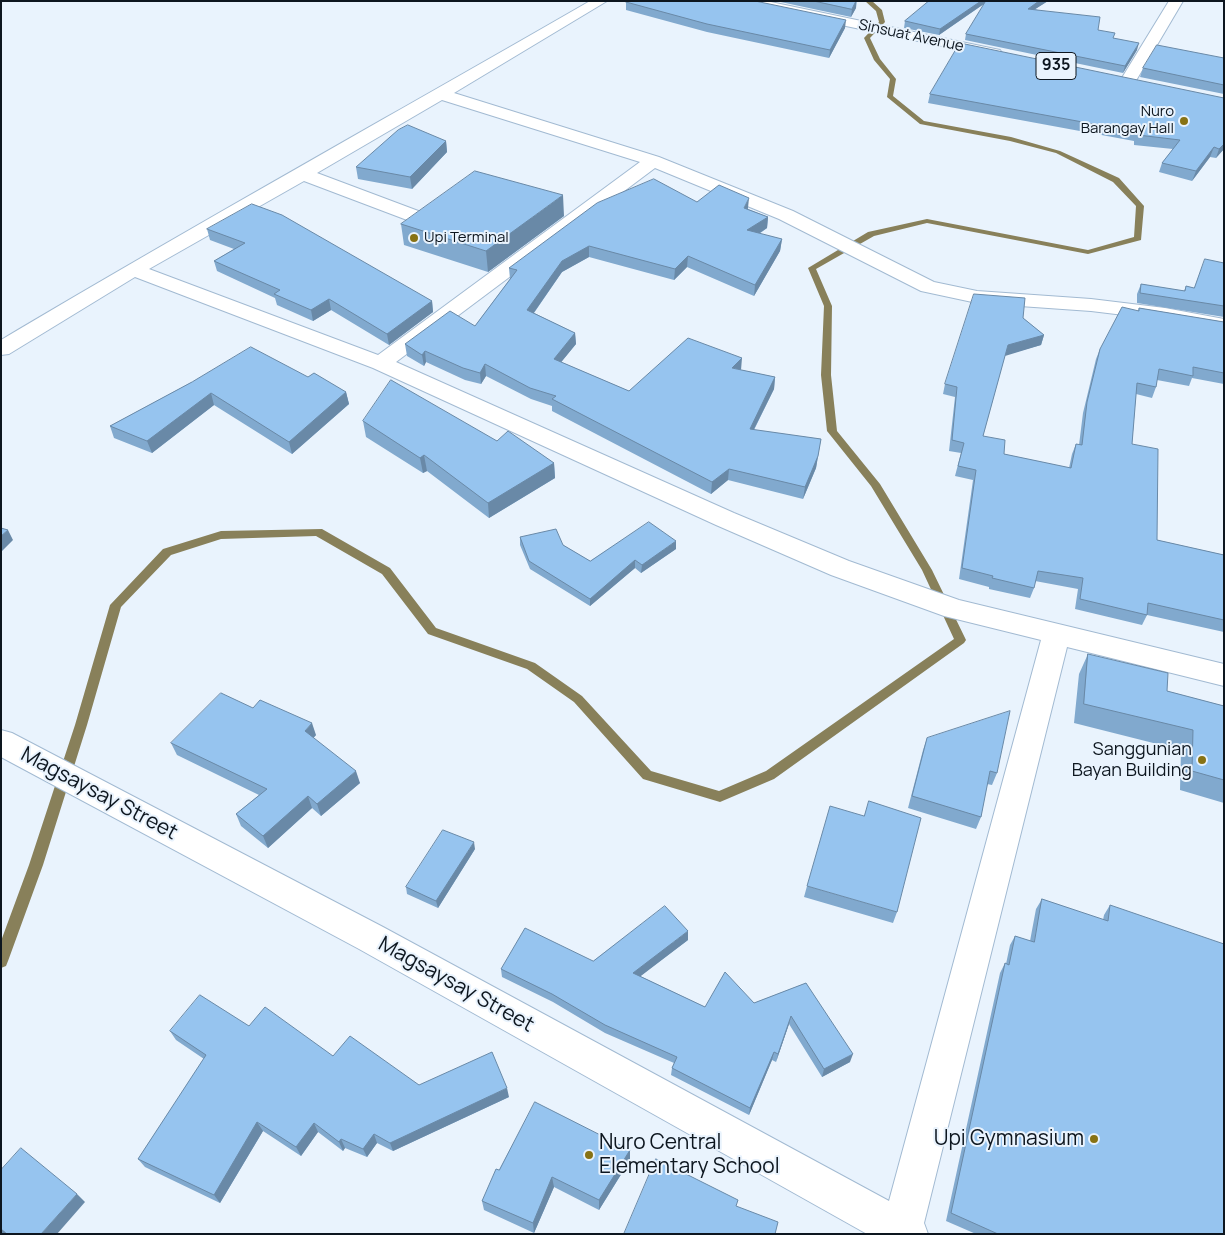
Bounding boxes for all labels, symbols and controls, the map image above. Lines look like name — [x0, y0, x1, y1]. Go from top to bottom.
street label: Sinsuat Avenue — [857, 16, 965, 56]
road number: 935 — [1036, 52, 1076, 80]
place label: Nuro Barangay Hall — [1081, 103, 1174, 138]
marker: Nuro Barangay Hall — [1178, 115, 1190, 127]
place label: Upi Terminal — [424, 229, 509, 247]
marker: Upi Terminal — [408, 232, 420, 244]
place label: Sanggunian Bayan Building — [1072, 739, 1192, 782]
street label: Magsaysay Street — [16, 742, 182, 846]
marker: Sanggunian Bayan Building — [1196, 754, 1208, 766]
street label: Magsaysay Street — [374, 932, 538, 1038]
place label: Upi Gymnasium — [934, 1126, 1084, 1152]
place label: Nuro Central Elementary School — [599, 1130, 780, 1180]
marker: Upi Gymnasium — [1088, 1133, 1100, 1145]
marker: Nuro Central Elementary School — [583, 1149, 595, 1161]

